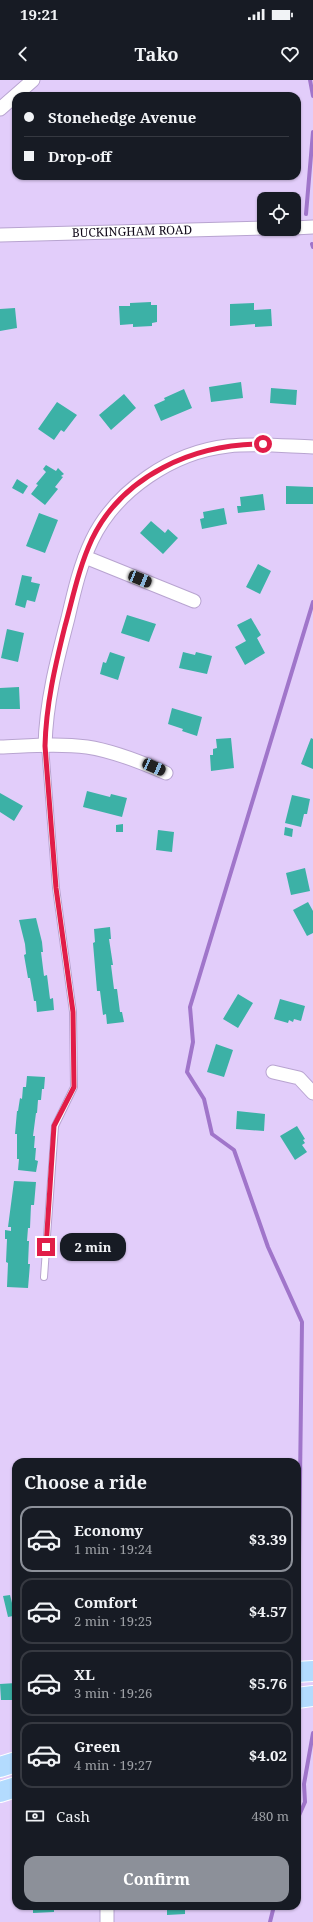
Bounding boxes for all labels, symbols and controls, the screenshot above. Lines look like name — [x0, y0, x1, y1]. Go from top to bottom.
text: 19:21 — [20, 4, 58, 24]
text: Tako — [134, 42, 179, 66]
icon: back — [12, 43, 34, 65]
icon: heart — [279, 43, 301, 65]
text: Stonehedge Avenue — [48, 107, 196, 127]
text: Drop-off — [48, 146, 112, 166]
map controls — [257, 192, 301, 236]
button: locate — [257, 192, 301, 236]
street label: BUCKINGHAM ROAD — [72, 221, 193, 241]
route start — [254, 435, 272, 453]
car — [127, 569, 153, 589]
car — [141, 757, 167, 777]
callout: 2 min — [60, 1233, 126, 1261]
route end — [37, 1238, 55, 1256]
text: 2 min — [75, 1238, 111, 1256]
text: Choose a ride — [24, 1470, 147, 1494]
text: Economy — [74, 1520, 143, 1540]
icon: car — [26, 1521, 62, 1557]
text: $3.39 — [249, 1529, 287, 1549]
text: 1 min · 19:24 — [74, 1540, 152, 1558]
text: Comfort — [74, 1592, 137, 1612]
icon: car — [26, 1593, 62, 1629]
text: $4.57 — [249, 1601, 287, 1621]
text: 2 min · 19:25 — [74, 1612, 152, 1630]
text: XL — [74, 1664, 95, 1684]
icon: car — [26, 1665, 62, 1701]
text: $5.76 — [249, 1673, 287, 1693]
text: 3 min · 19:26 — [74, 1684, 152, 1702]
text: Green — [74, 1736, 121, 1756]
icon: car — [26, 1737, 62, 1773]
text: $4.02 — [249, 1745, 287, 1765]
text: 4 min · 19:27 — [74, 1756, 152, 1774]
icon: cash — [24, 1805, 46, 1827]
text: Cash — [56, 1806, 90, 1826]
text: 480 m — [252, 1807, 289, 1825]
button: Confirm — [24, 1856, 289, 1902]

